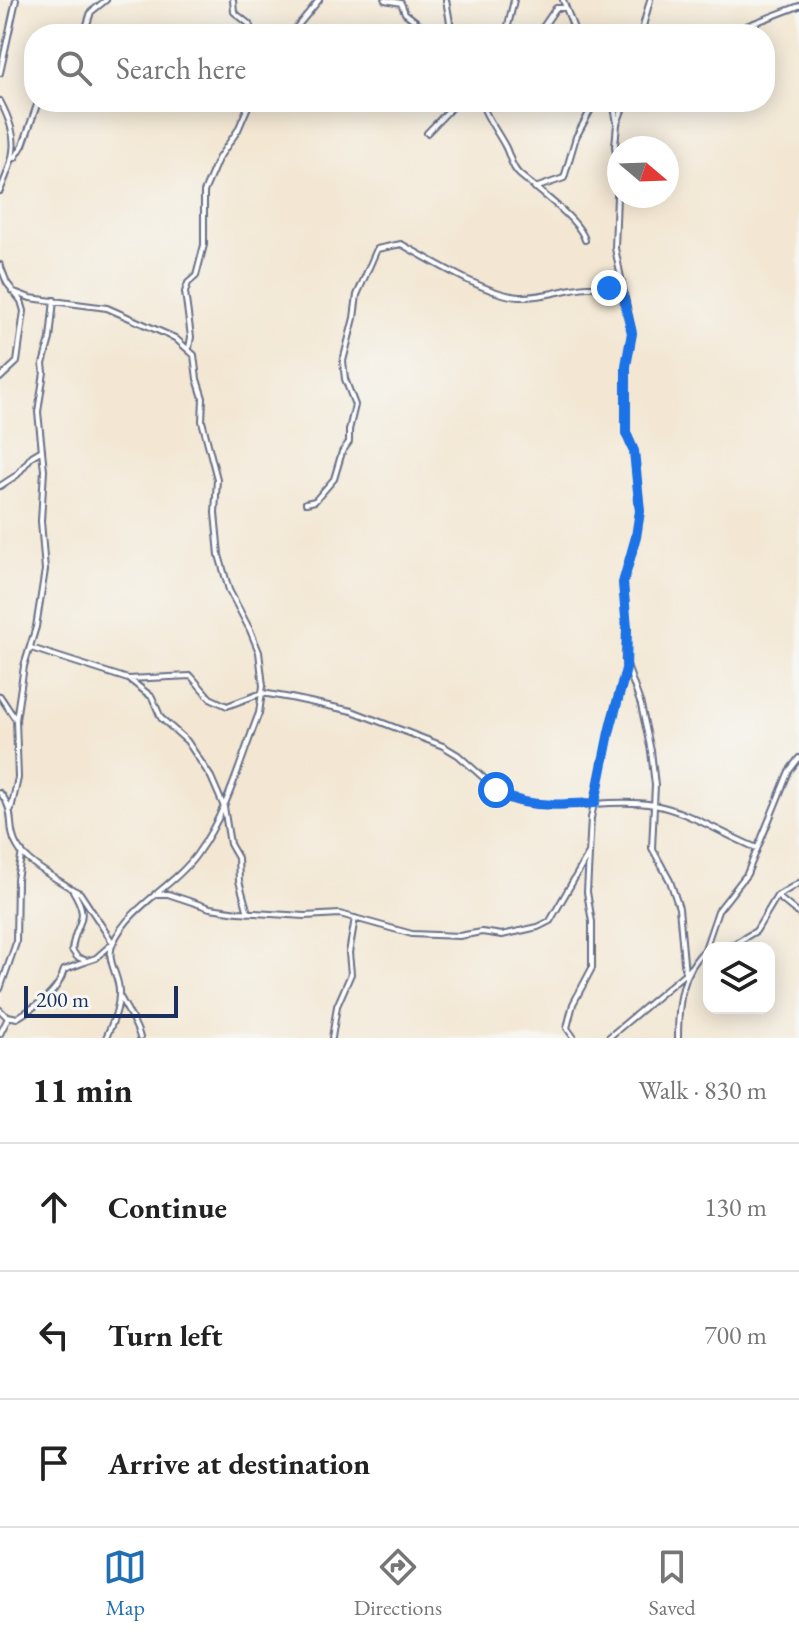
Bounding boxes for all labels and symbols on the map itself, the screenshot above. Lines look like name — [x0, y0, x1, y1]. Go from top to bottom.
north arrow — [607, 136, 679, 208]
route end — [591, 270, 627, 306]
route start — [478, 772, 514, 808]
scale bar — [24, 982, 178, 1018]

